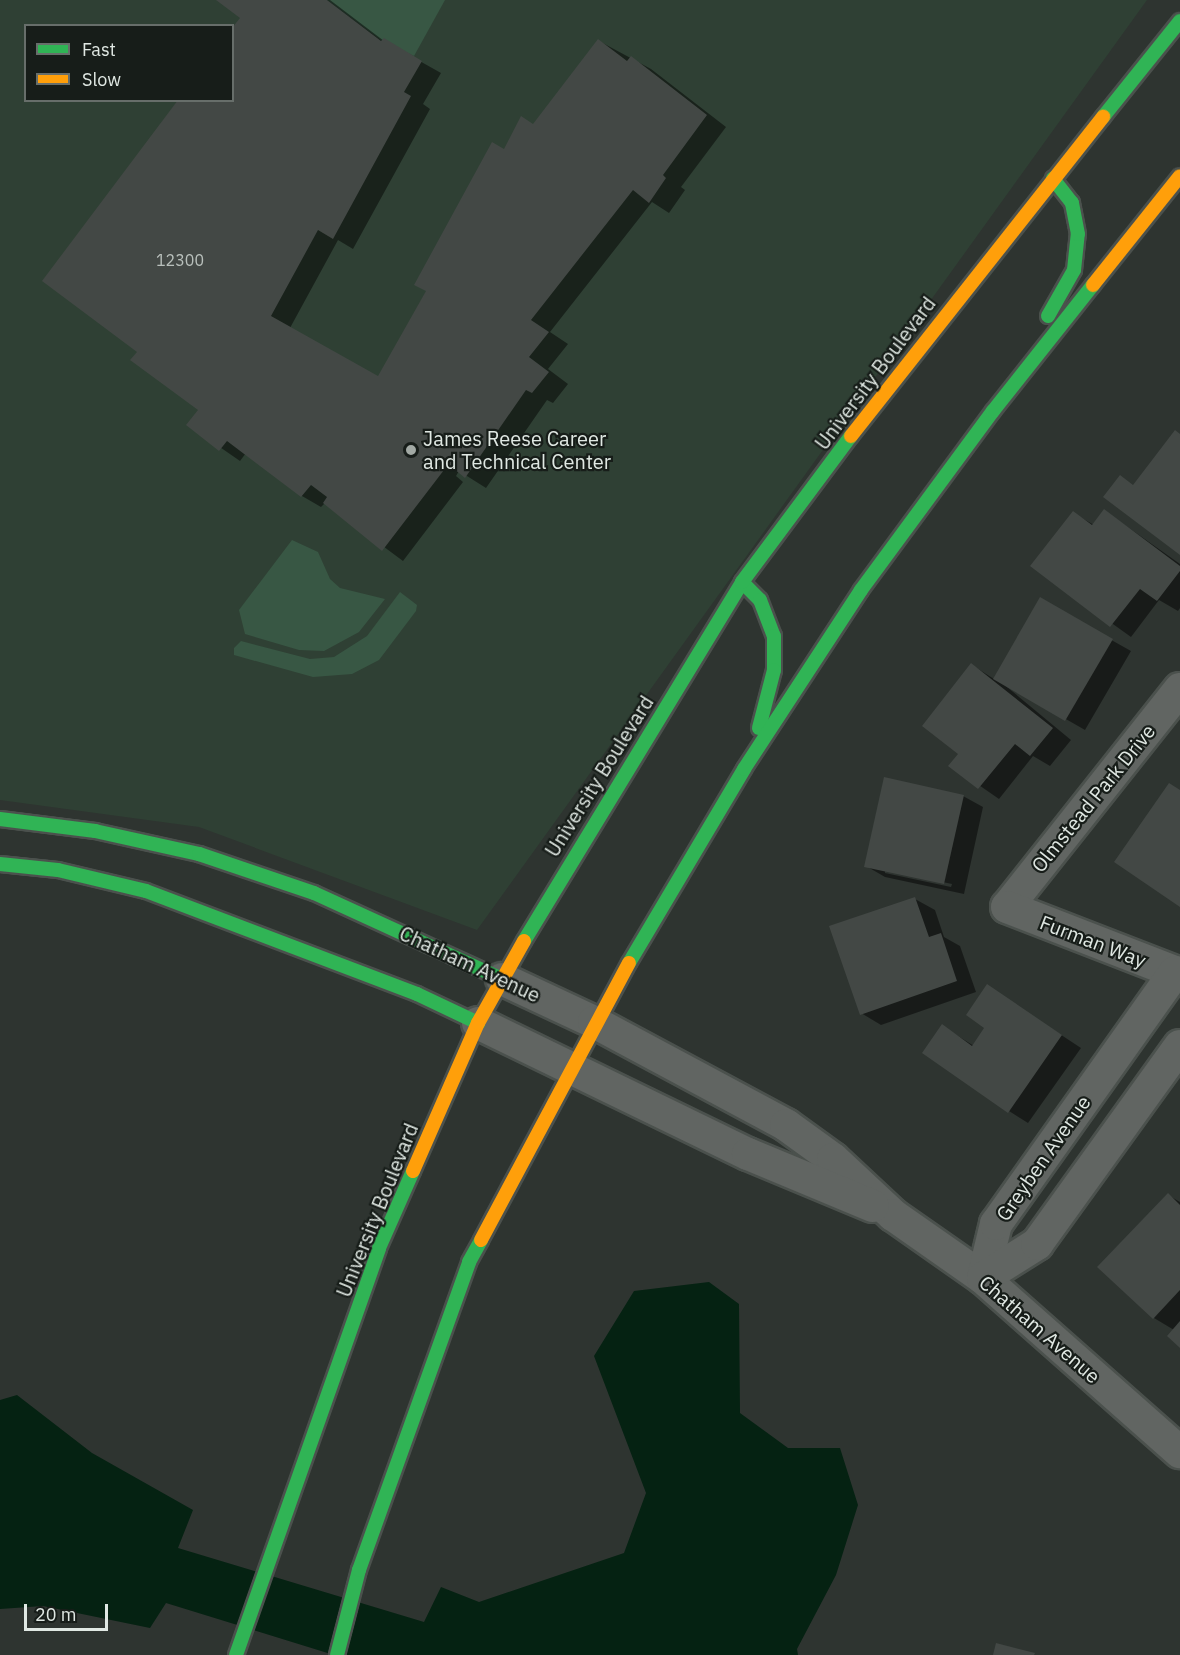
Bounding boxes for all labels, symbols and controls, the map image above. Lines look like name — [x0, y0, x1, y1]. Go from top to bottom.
legend — [24, 24, 234, 102]
text: Fast — [82, 38, 116, 61]
text: Slow — [82, 68, 121, 91]
house number: 12300 — [156, 250, 204, 270]
street label: University Boulevard — [810, 292, 940, 454]
place label: James Reese Career and Technical Center — [423, 426, 611, 473]
marker: James Reese Career and Technical Center — [404, 443, 418, 457]
street label: University Boulevard — [540, 691, 658, 861]
street label: Olmstead Park Drive — [1026, 719, 1160, 877]
street label: Furman Way — [1037, 910, 1149, 972]
street label: Chatham Avenue — [396, 921, 544, 1007]
street label: Greyben Avenue — [991, 1091, 1095, 1225]
street label: University Boulevard — [331, 1120, 423, 1300]
street label: Chatham Avenue — [975, 1270, 1105, 1388]
scale bar — [27, 1592, 111, 1630]
text: 20 m — [35, 1603, 77, 1626]

